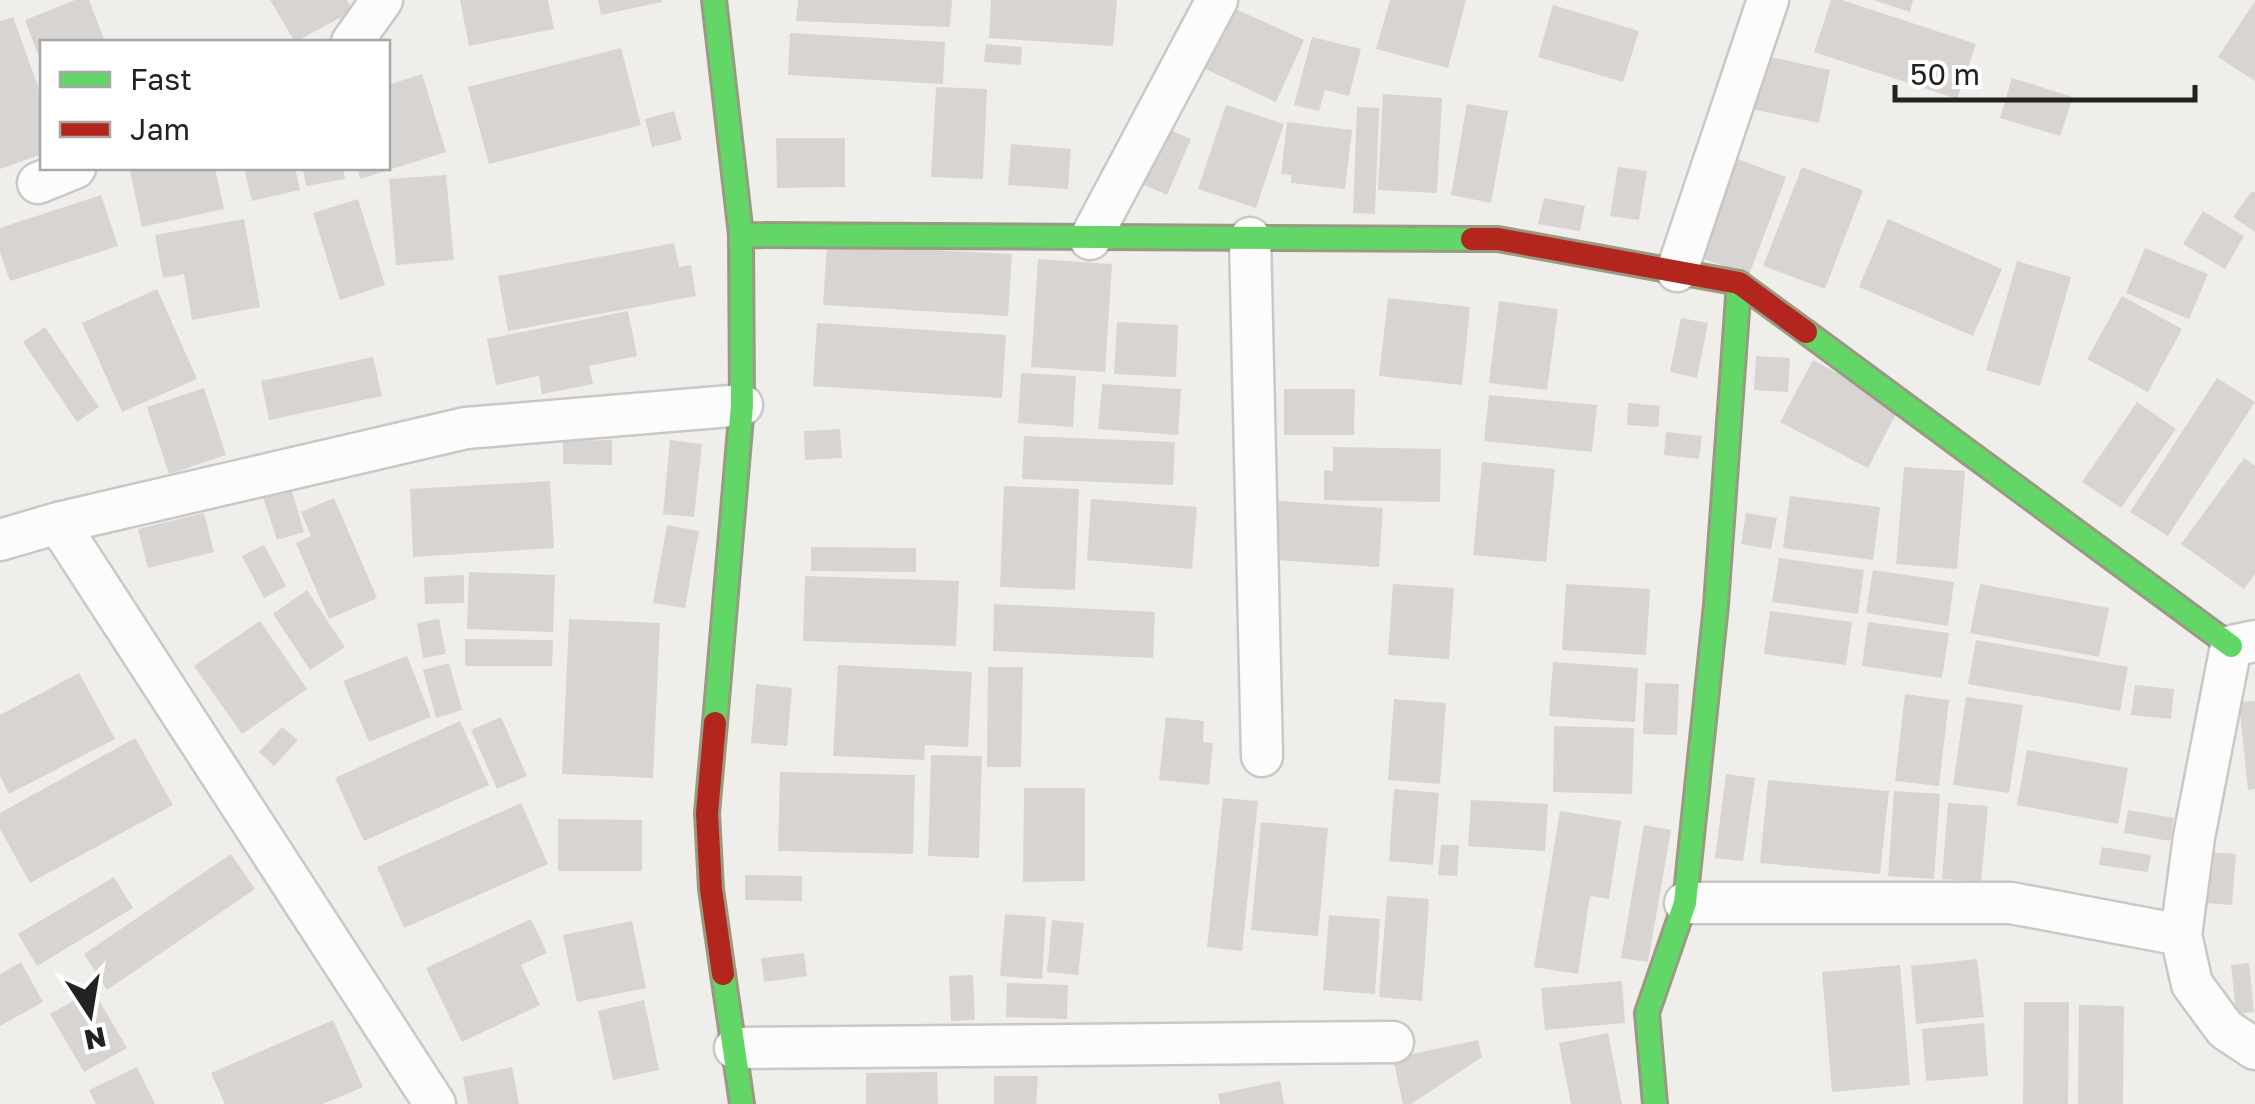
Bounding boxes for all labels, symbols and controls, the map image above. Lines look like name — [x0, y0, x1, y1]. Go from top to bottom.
legend — [40, 40, 390, 170]
scale bar — [1895, 40, 2195, 102]
text: 50 m — [1910, 56, 1980, 92]
text: Fast — [130, 61, 192, 97]
text: Jam — [130, 111, 190, 147]
north arrow — [40, 964, 140, 1064]
text: N — [81, 1021, 109, 1057]

